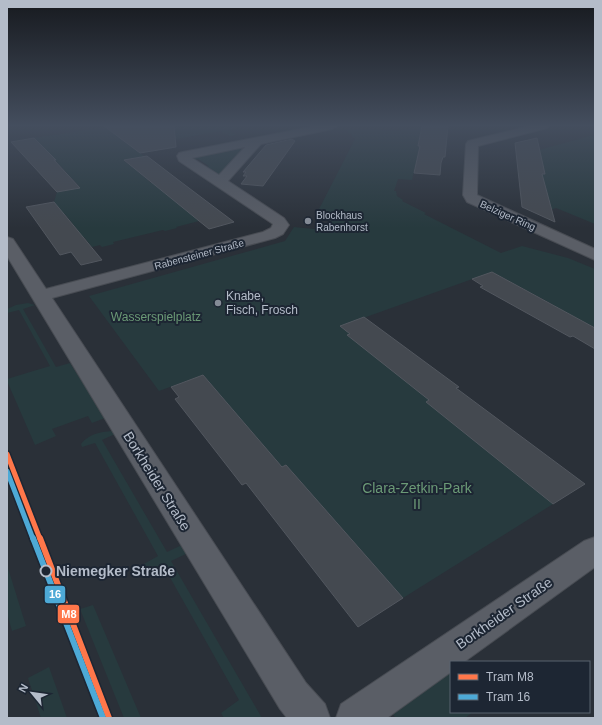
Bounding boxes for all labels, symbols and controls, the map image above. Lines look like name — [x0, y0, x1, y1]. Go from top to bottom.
street label: Belziger Ring — [478, 198, 537, 233]
place label: Blockhaus Rabenhorst — [316, 210, 368, 233]
marker: Blockhaus Rabenhorst — [303, 216, 313, 226]
street label: Rabensteiner Straße — [153, 237, 246, 272]
place label: Knabe, Fisch, Frosch — [226, 289, 298, 317]
marker: Knabe, Fisch, Frosch — [213, 298, 223, 308]
park label: Wasserspielplatz — [111, 310, 201, 324]
street label: Borkheider Straße — [120, 429, 194, 534]
park label: Clara-Zetkin-Park II — [362, 480, 473, 512]
place label: Niemegker Straße — [56, 563, 175, 579]
marker: Niemegker Straße — [39, 564, 53, 578]
street label: Borkheider Straße — [453, 574, 555, 652]
line badge: 16 — [44, 585, 66, 604]
text: 16 — [49, 588, 61, 600]
line badge: M8 — [57, 604, 80, 624]
text: M8 — [61, 608, 77, 620]
legend — [450, 661, 590, 713]
text: Tram M8 — [486, 670, 534, 684]
north arrow — [12, 673, 52, 713]
text: N — [16, 682, 30, 695]
text: Tram 16 — [486, 690, 531, 704]

